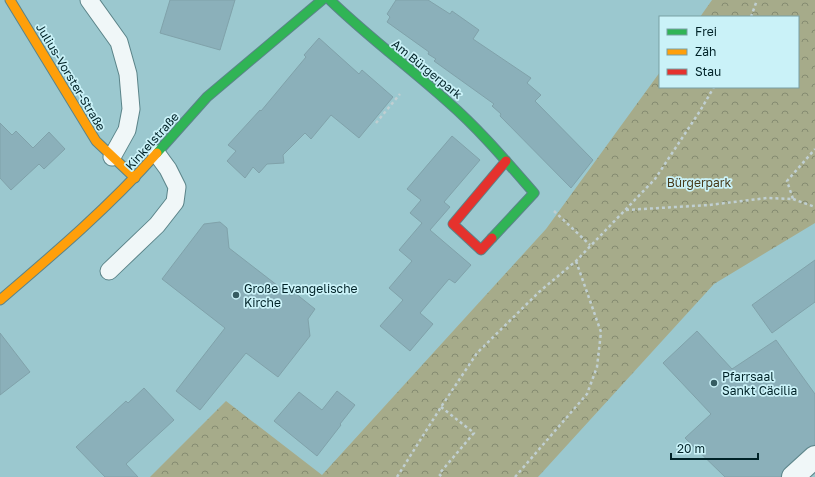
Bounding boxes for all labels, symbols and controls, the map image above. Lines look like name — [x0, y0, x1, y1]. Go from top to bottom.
legend — [659, 16, 799, 88]
street label: Julius-Vorster-Straße — [33, 21, 109, 133]
text: Frei — [695, 24, 717, 39]
street label: Am Bürgerpark — [389, 36, 465, 102]
text: Zäh — [695, 44, 716, 59]
text: Stau — [695, 64, 721, 79]
street label: Kinkelstraße — [122, 109, 182, 173]
park label: Bürgerpark — [667, 175, 731, 190]
place label: Große Evangelische Kirche — [244, 281, 358, 310]
marker: Große Evangelische Kirche — [231, 290, 241, 300]
place label: Pfarrsaal Sankt Cäcilia — [722, 369, 797, 398]
marker: Pfarrsaal Sankt Cäcilia — [709, 378, 719, 388]
scale bar — [671, 435, 758, 461]
text: 20 m — [677, 441, 705, 456]

